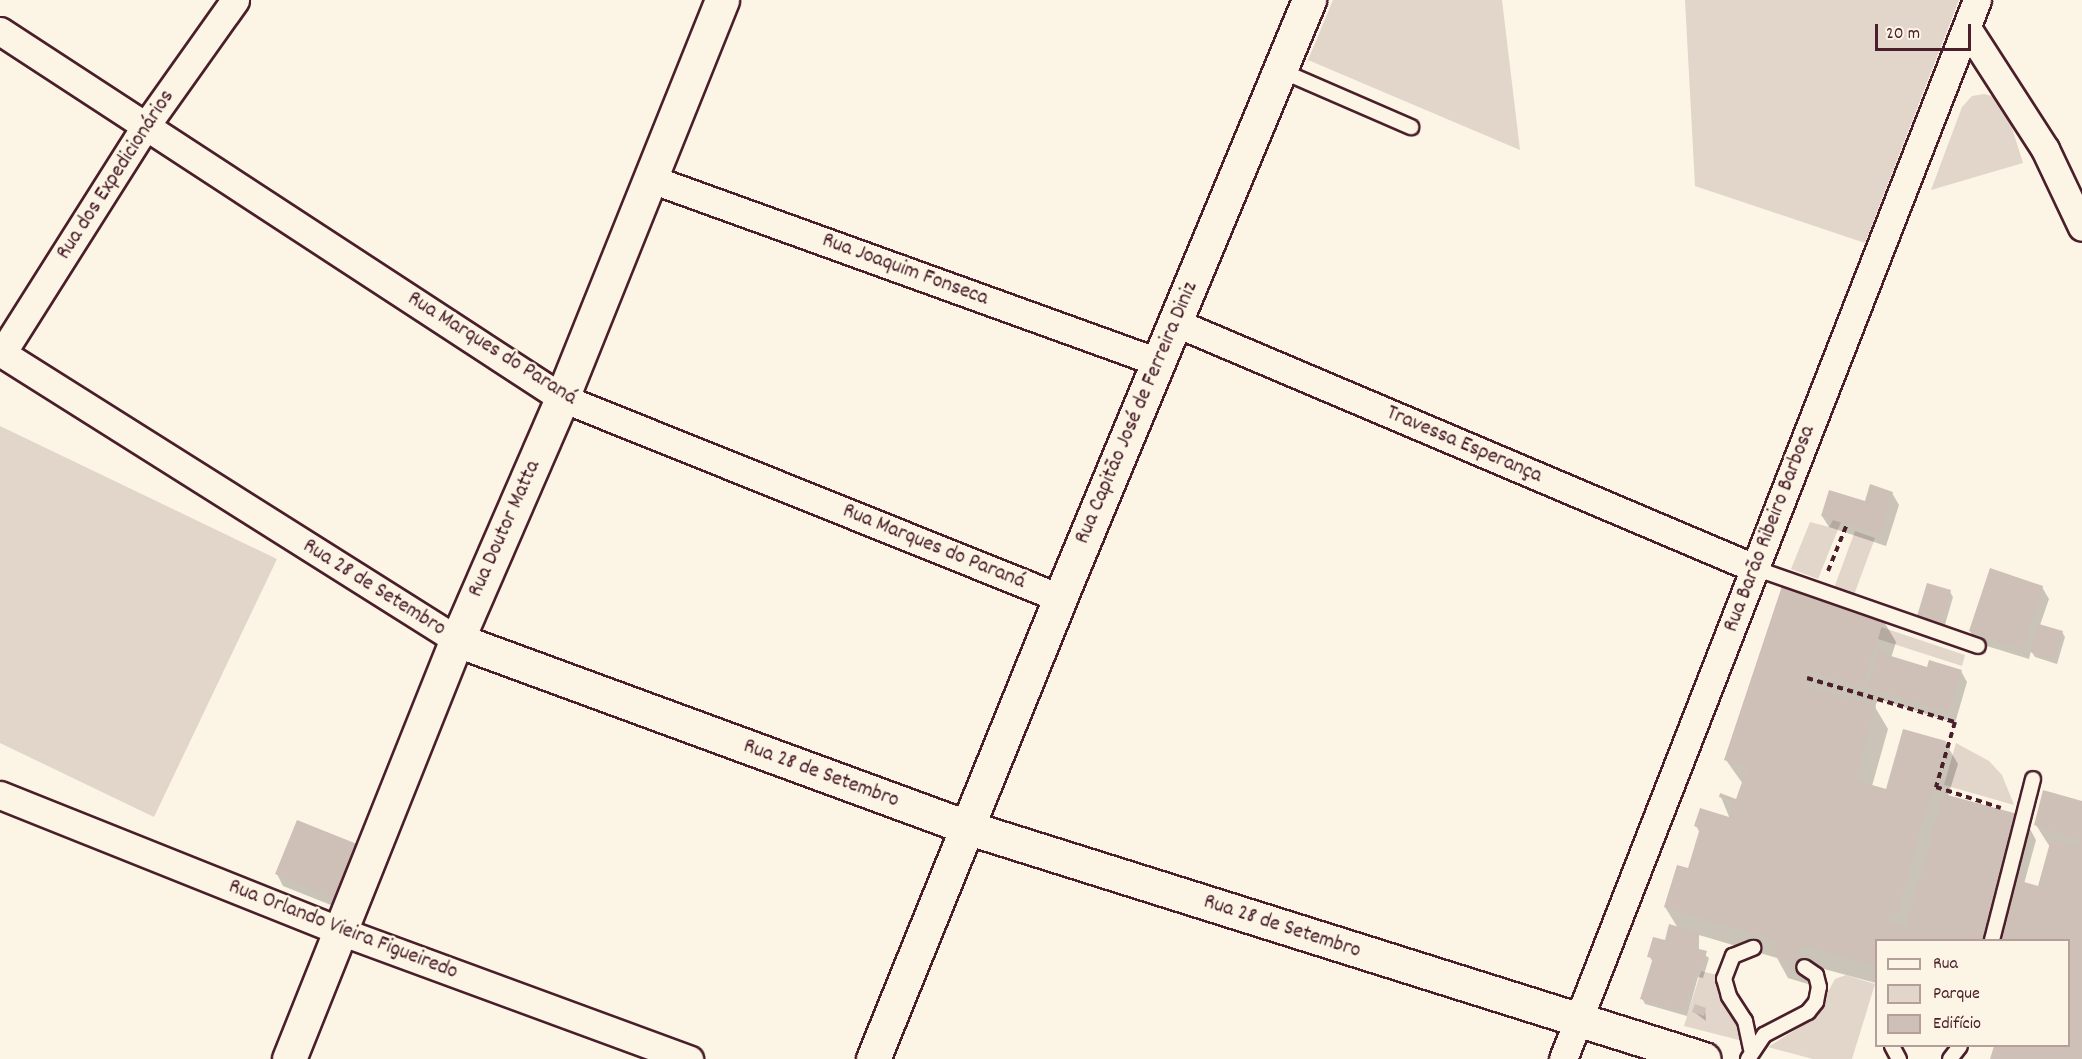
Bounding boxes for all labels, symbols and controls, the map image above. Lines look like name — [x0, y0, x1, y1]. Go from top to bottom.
scale bar — [1878, 12, 1974, 50]
text: 20 m — [1886, 22, 1920, 47]
street label: Rua dos Expedicionários — [51, 85, 181, 265]
street label: Rua Joaquim Fonseca — [818, 228, 992, 312]
street label: Rua Capitão José de Ferreira Diniz — [1070, 278, 1204, 548]
street label: Rua Marques do Paraná — [402, 286, 582, 412]
street label: Travessa Esperança — [1382, 400, 1546, 490]
street label: Rua Barão Ribeiro Barbosa — [1718, 422, 1822, 636]
street label: Rua Doutor Matta — [463, 456, 547, 602]
street label: Rua Marques do Paraná — [839, 498, 1029, 596]
street label: Rua 28 de Setembro — [298, 533, 450, 643]
street label: Rua 28 de Setembro — [740, 734, 902, 814]
street label: Rua Orlando Vieira Figueiredo — [225, 874, 461, 986]
street label: Rua 28 de Setembro — [1200, 889, 1364, 965]
legend — [1875, 939, 2070, 1047]
text: Rua — [1933, 952, 1958, 977]
text: Parque — [1933, 982, 1980, 1007]
text: Edifício — [1933, 1012, 1981, 1037]

